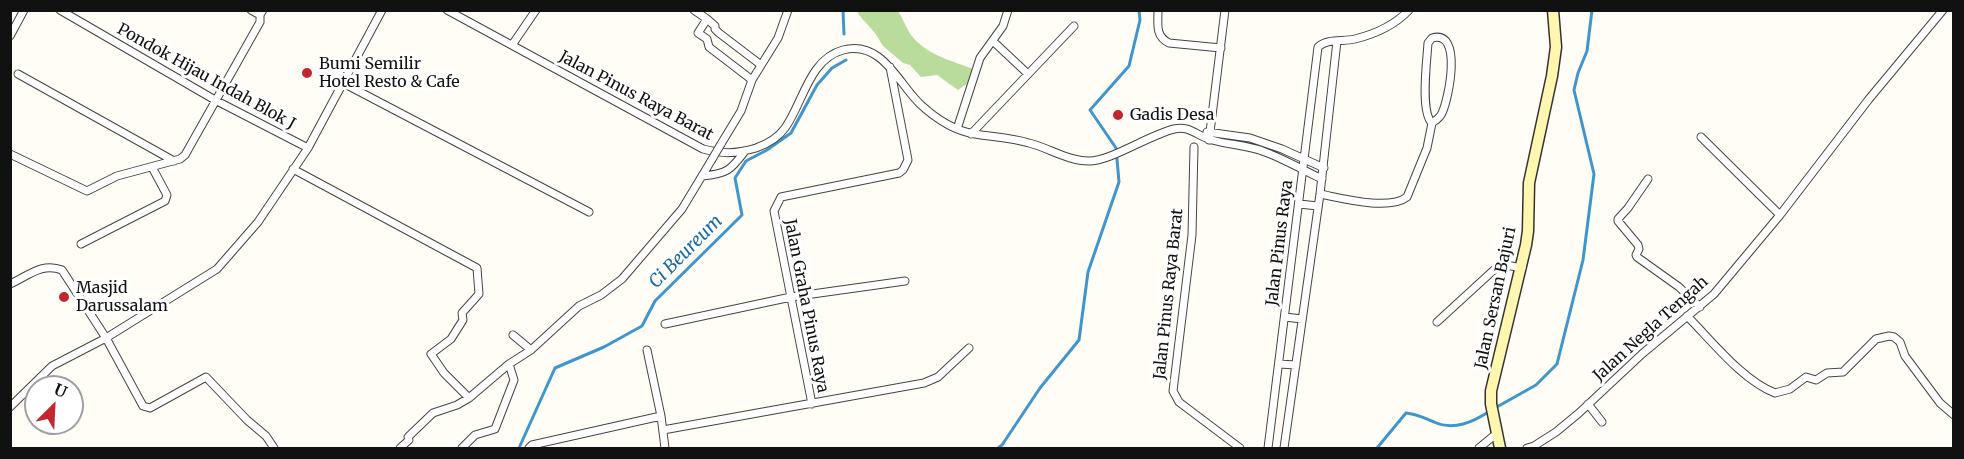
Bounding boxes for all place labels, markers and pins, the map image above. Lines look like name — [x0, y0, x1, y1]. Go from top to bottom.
place label: Bumi Semilir Hotel Resto & Cafe — [319, 54, 460, 92]
marker: Bumi Semilir Hotel Resto & Cafe — [300, 66, 314, 80]
place label: Gadis Desa — [1130, 105, 1214, 125]
marker: Gadis Desa — [1111, 108, 1125, 122]
place label: Masjid Darussalam — [76, 278, 168, 316]
marker: Masjid Darussalam — [57, 290, 71, 304]

